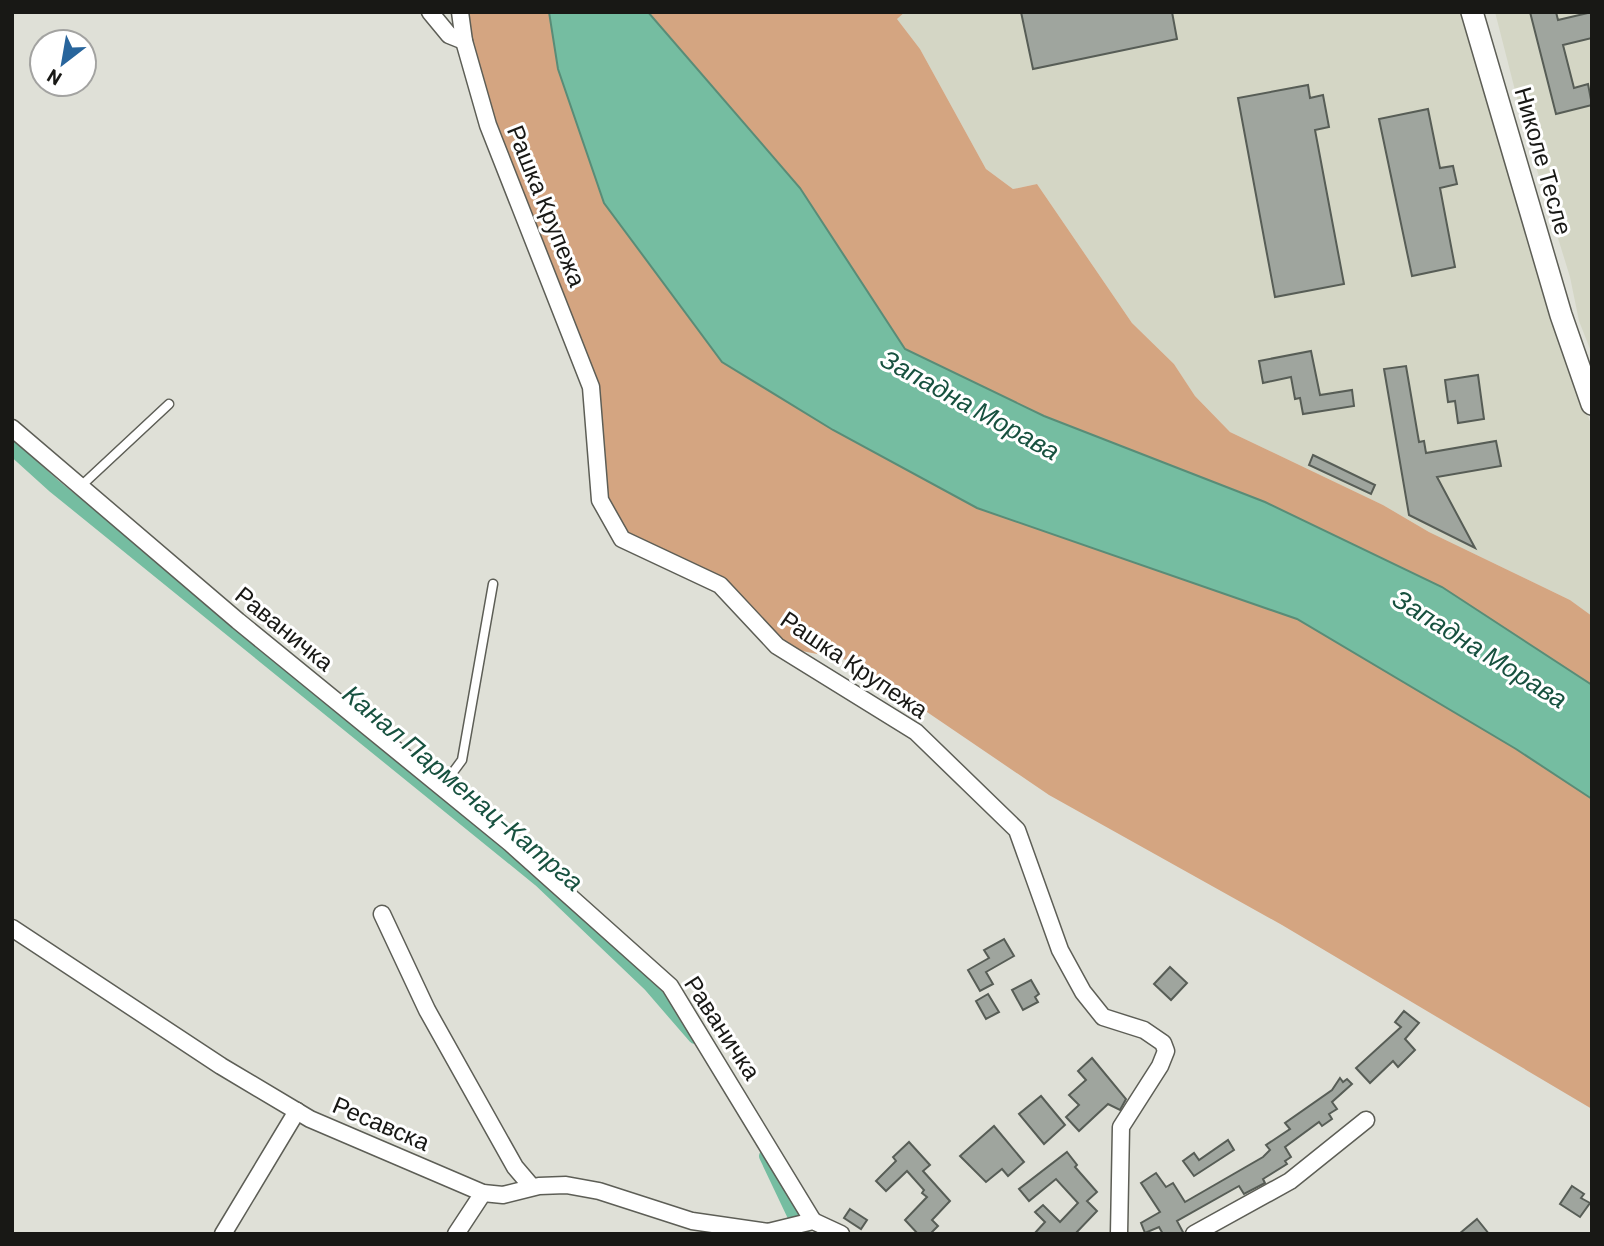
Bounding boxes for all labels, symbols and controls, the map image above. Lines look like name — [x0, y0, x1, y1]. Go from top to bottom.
north arrow — [28, 28, 98, 98]
text: N — [43, 65, 65, 91]
street label: Николе Тесле — [1509, 83, 1579, 238]
street label: Рашка Крупежа — [502, 120, 593, 291]
water label: Западна Морава — [876, 342, 1066, 466]
street label: Раваничка — [230, 579, 340, 677]
water label: Западна Морава — [1388, 582, 1574, 714]
street label: Рашка Крупежа — [776, 604, 935, 724]
water label: Канал Парменац-Катрга — [338, 677, 590, 896]
street label: Раваничка — [679, 970, 768, 1085]
street label: Ресавска — [329, 1089, 435, 1156]

